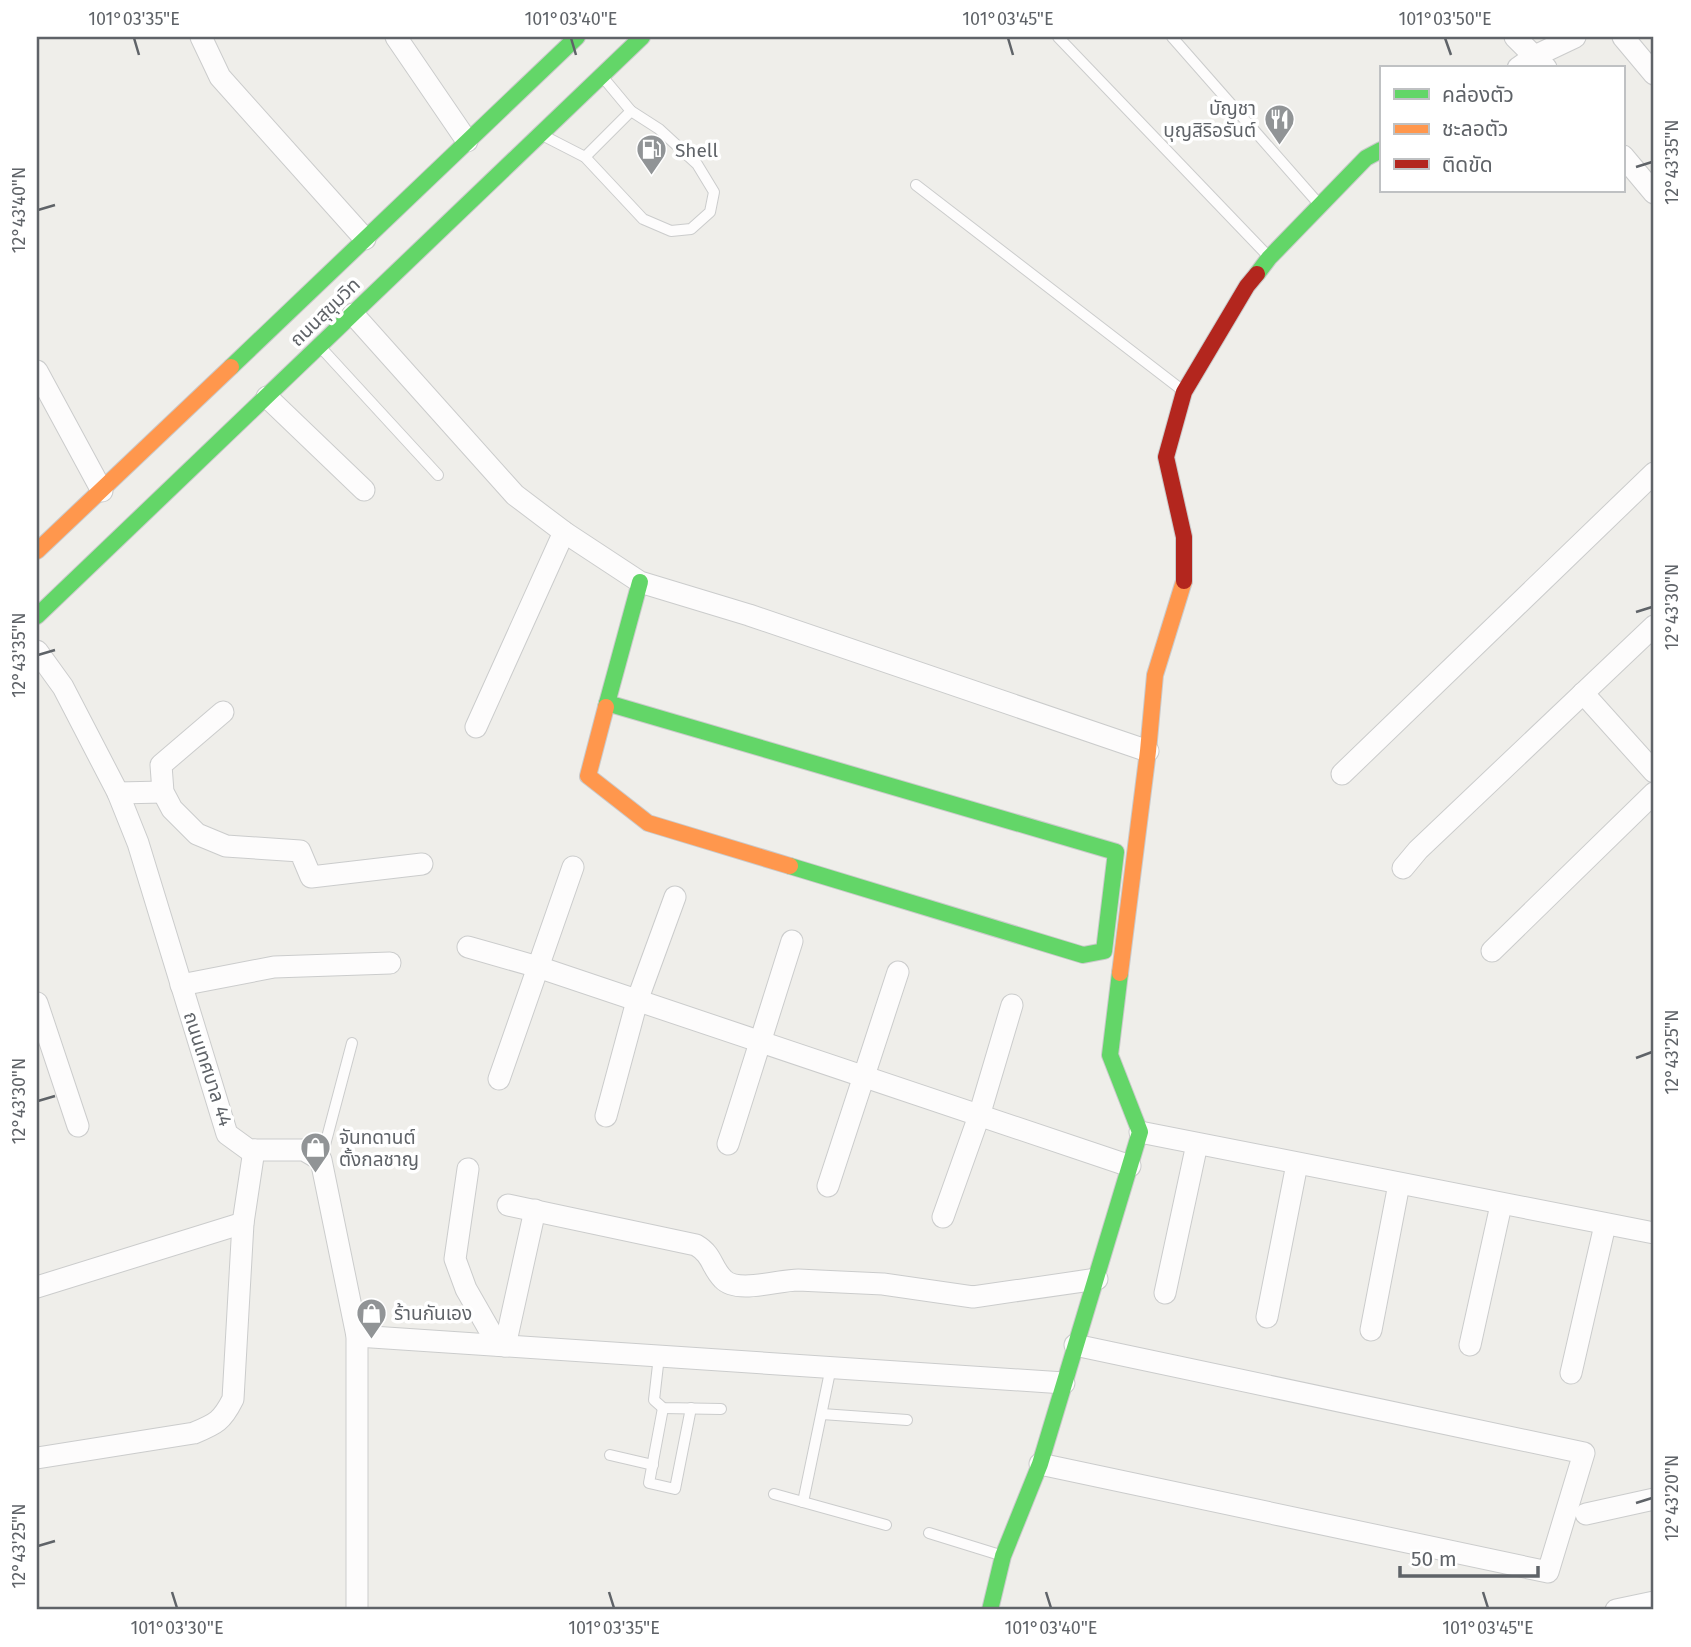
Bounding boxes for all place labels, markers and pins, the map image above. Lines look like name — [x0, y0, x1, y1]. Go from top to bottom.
place label: บัญชา บุญสิริอรันต์ — [1163, 97, 1256, 142]
restaurant icon: บัญชา บุญสิริอรันต์ — [1262, 102, 1296, 146]
fuel station icon: Shell — [635, 133, 669, 177]
place label: Shell — [675, 139, 718, 162]
place label: จันทดานต์ ตั้งกลชาญ — [339, 1126, 419, 1171]
shop icon: จันทดานต์ ตั้งกลชาญ — [299, 1131, 333, 1175]
shop icon: ร้านกันเอง — [354, 1296, 388, 1340]
place label: ร้านกันเอง — [394, 1302, 472, 1325]

